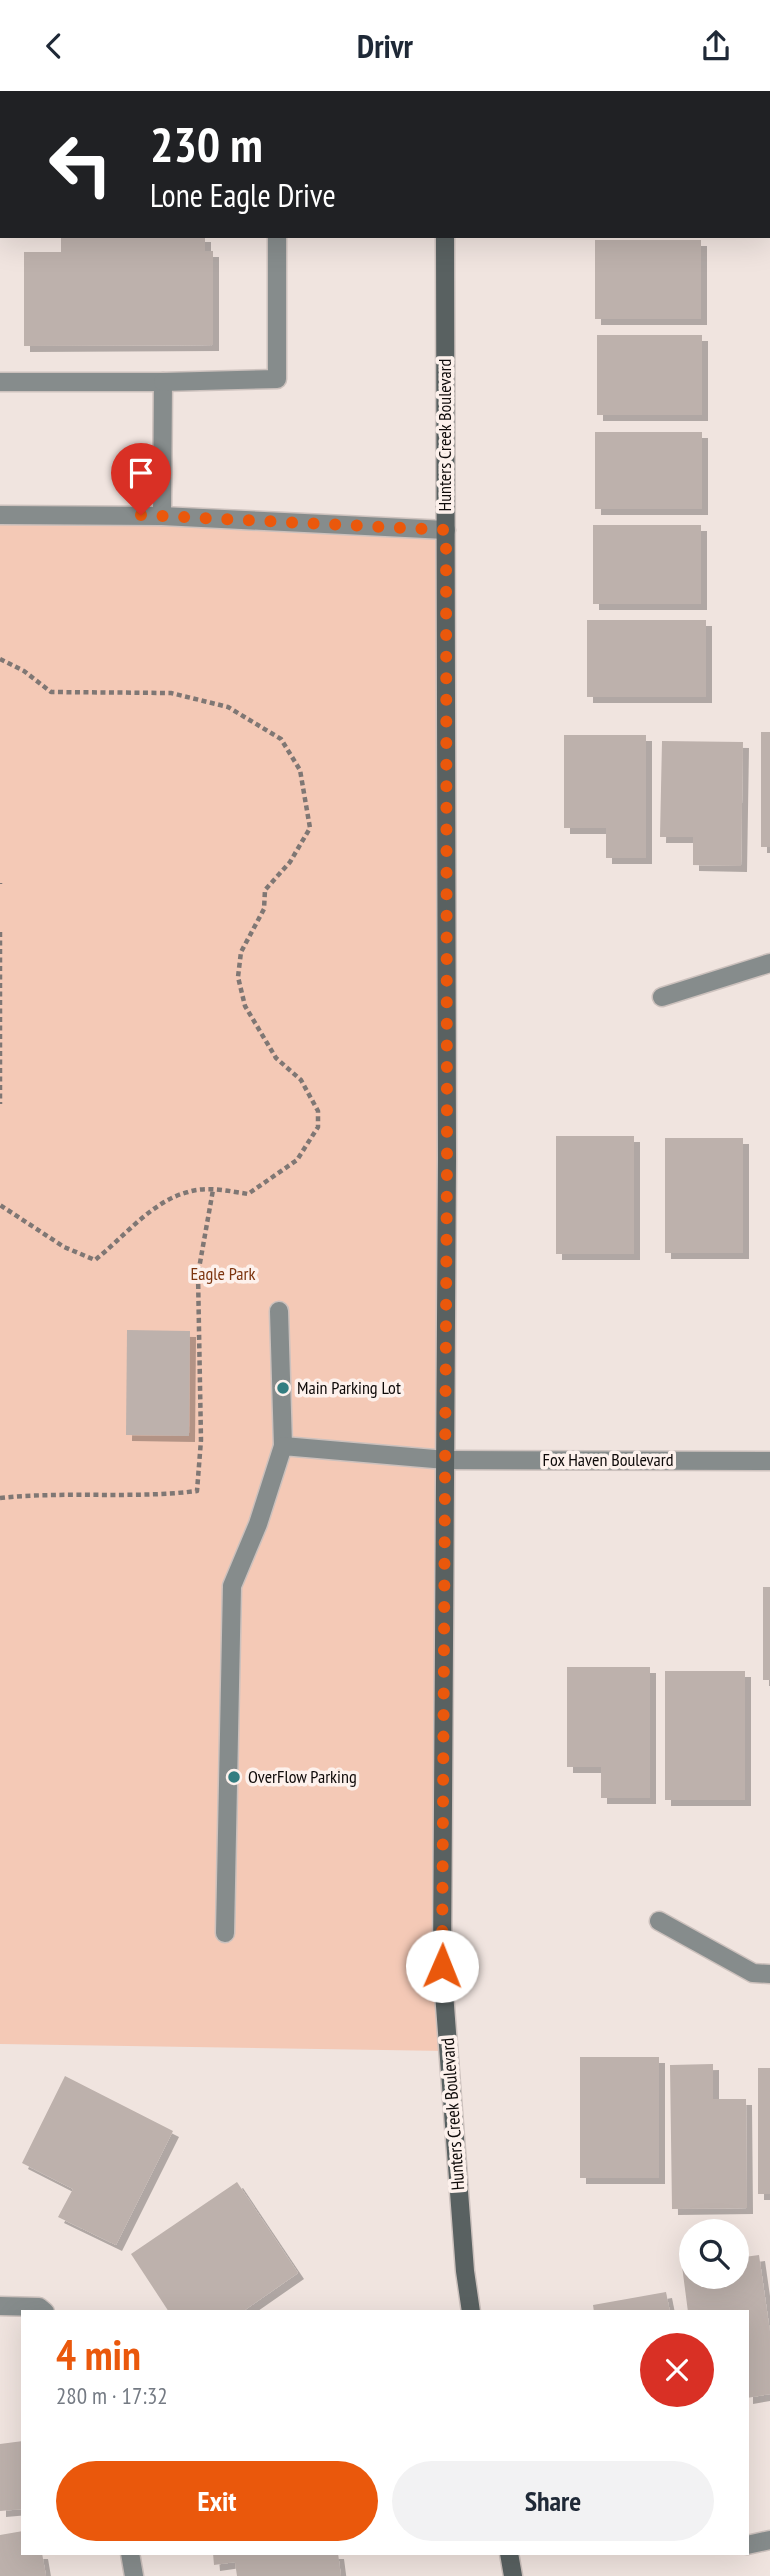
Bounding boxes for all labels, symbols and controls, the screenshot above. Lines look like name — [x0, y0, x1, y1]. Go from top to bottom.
text: Drivr — [357, 25, 413, 67]
icon: back — [35, 27, 73, 65]
icon: share — [697, 27, 735, 65]
text: 230 m — [150, 112, 263, 176]
icon: left — [35, 119, 126, 210]
text: Lone Eagle Drive — [150, 174, 336, 216]
street label: Hunters Creek Boulevard — [433, 359, 456, 511]
pin — [111, 443, 171, 515]
icon: arrive — [122, 454, 160, 492]
park label: Eagle Park — [191, 1262, 255, 1285]
place label: Main Parking Lot — [297, 1376, 401, 1399]
marker: Main Parking Lot — [275, 1380, 291, 1396]
street label: Fox Haven Boulevard — [543, 1448, 673, 1471]
place label: OverFlow Parking — [248, 1765, 357, 1788]
marker: OverFlow Parking — [226, 1769, 242, 1785]
position arrow — [405, 1929, 479, 2003]
street label: Hunters Creek Boulevard — [436, 2037, 469, 2191]
map controls — [679, 2219, 749, 2289]
button: search — [679, 2219, 749, 2289]
text: 4 min — [56, 2327, 141, 2382]
button: close — [640, 2333, 714, 2407]
text: 280 m · 17:32 — [56, 2381, 168, 2410]
button: Exit — [56, 2461, 378, 2541]
button: Share — [392, 2461, 714, 2541]

